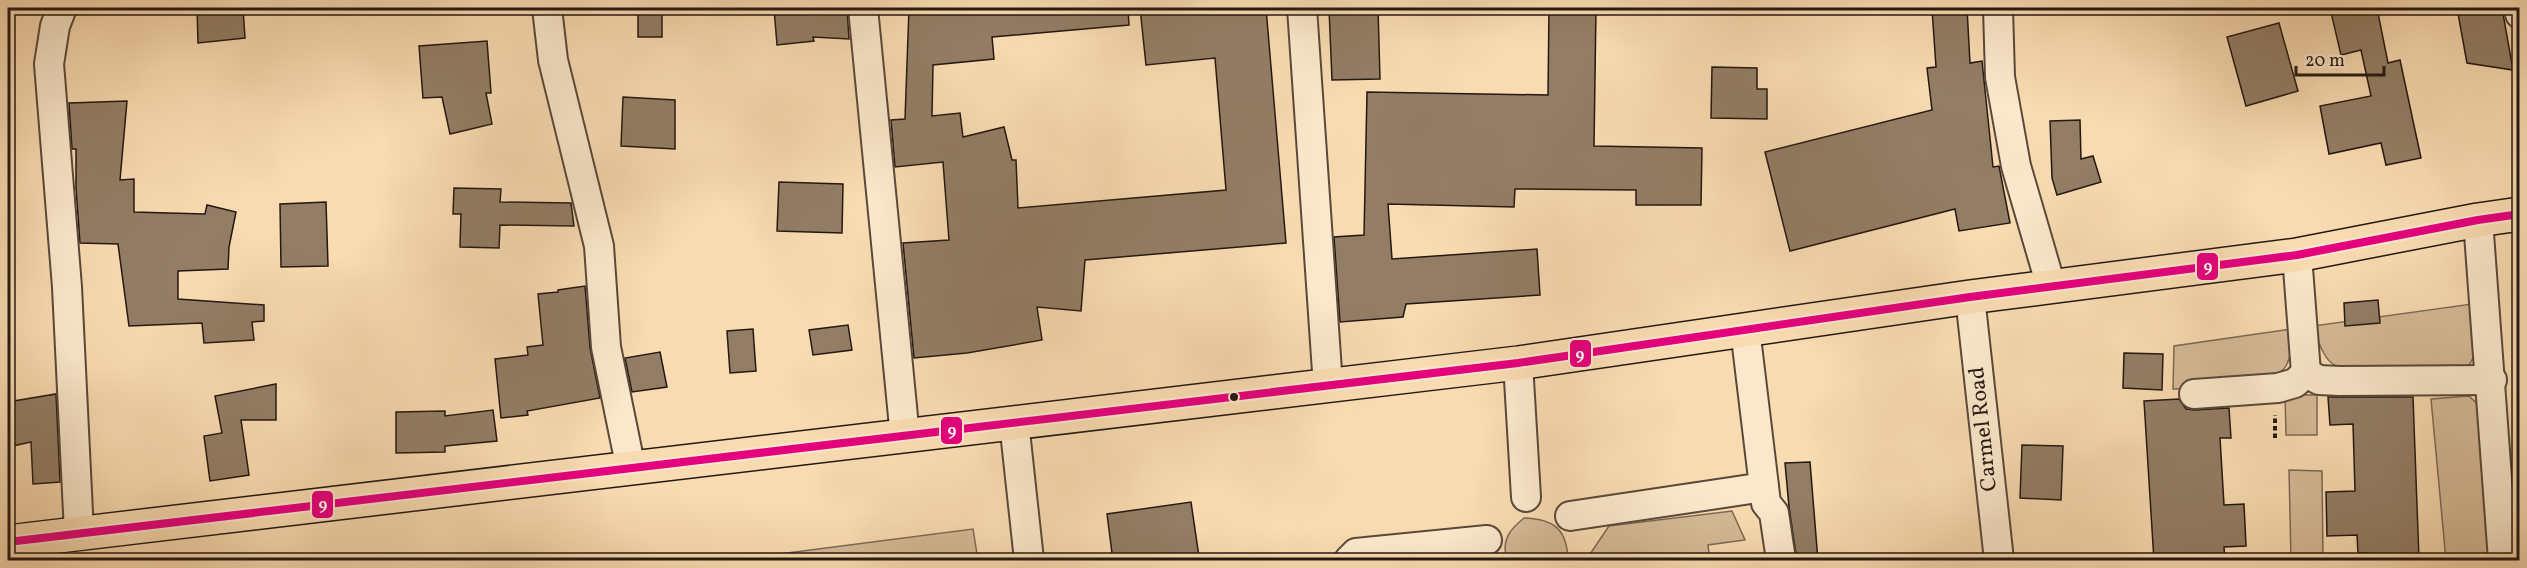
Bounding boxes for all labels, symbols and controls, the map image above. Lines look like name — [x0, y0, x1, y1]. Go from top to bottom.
scale bar — [2296, 39, 2384, 77]
text: 20 m — [2305, 49, 2345, 74]
line badge: 9 — [2196, 252, 2219, 281]
text: 9 — [2204, 257, 2213, 279]
line badge: 9 — [1569, 339, 1592, 368]
text: 9 — [1576, 345, 1585, 367]
street label: Carmel Road — [1962, 365, 2006, 493]
unlabelled marker — [1228, 391, 1240, 403]
line badge: 9 — [940, 416, 963, 445]
text: 9 — [948, 421, 957, 443]
line badge: 9 — [311, 490, 334, 519]
text: 9 — [319, 495, 328, 517]

